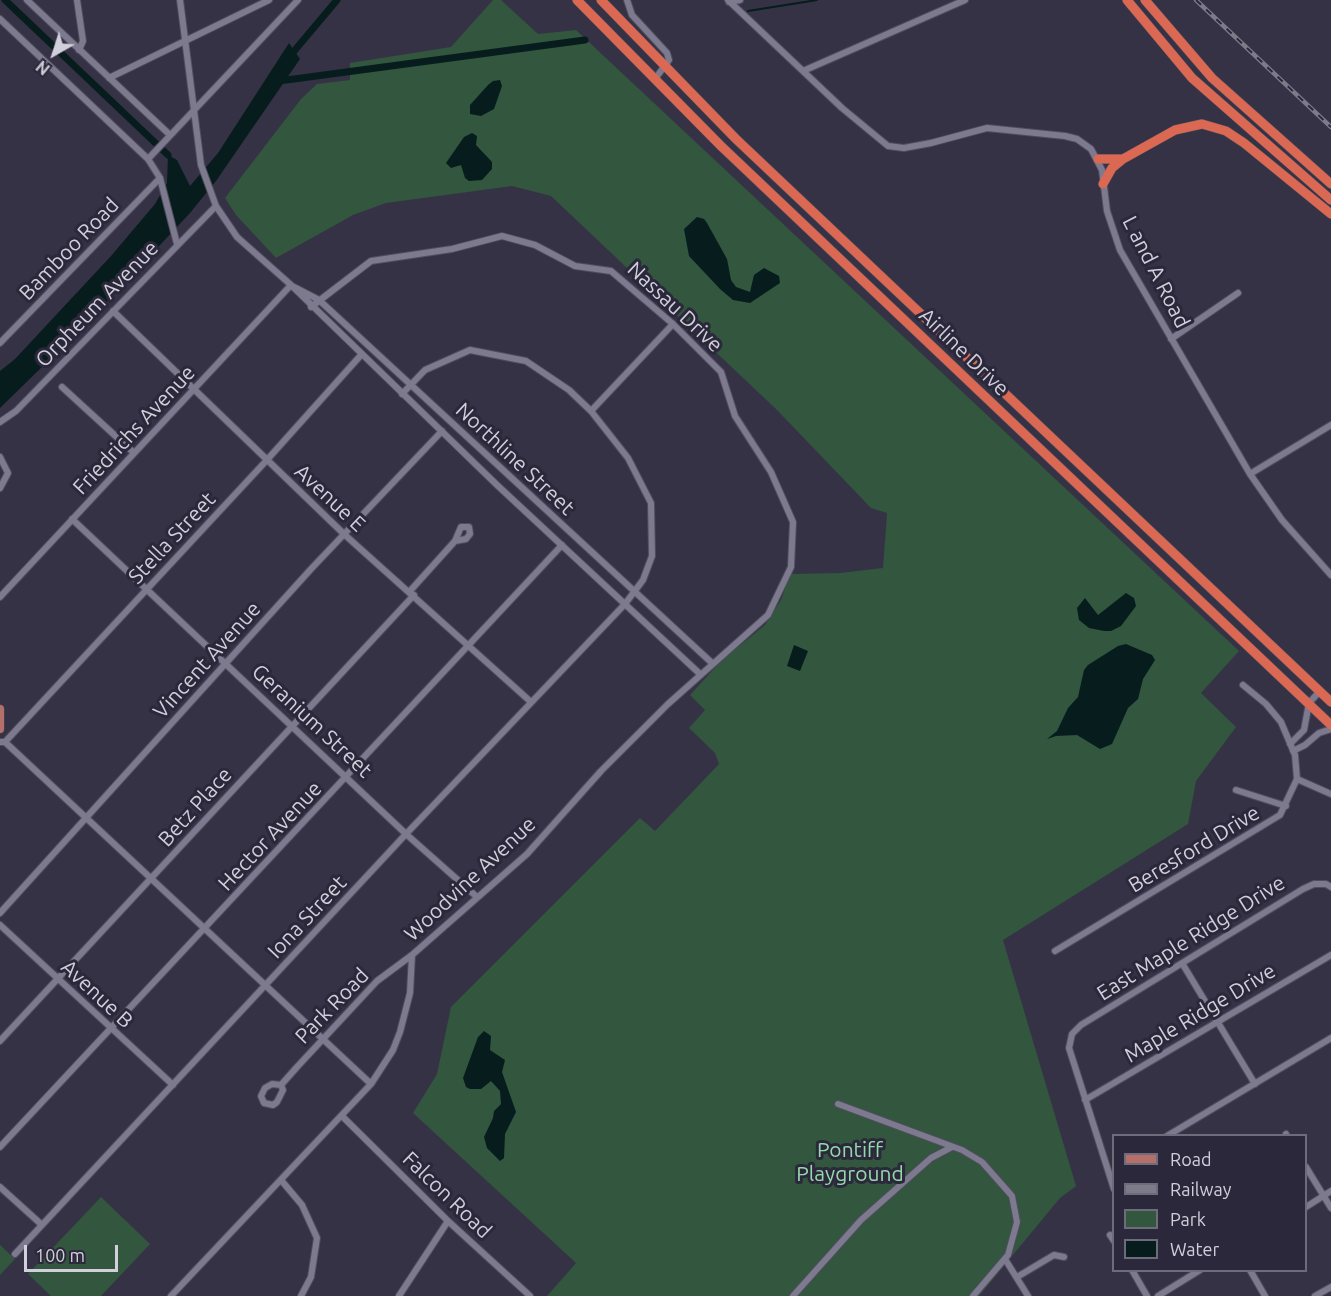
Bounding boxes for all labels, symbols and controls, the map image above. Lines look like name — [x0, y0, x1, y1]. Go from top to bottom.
north arrow — [24, 24, 84, 84]
text: N — [32, 57, 53, 79]
street label: Bamboo Road — [14, 193, 124, 305]
street label: L and A Road — [1117, 212, 1195, 332]
street label: Orpheum Avenue — [30, 236, 164, 372]
street label: Nassau Drive — [622, 256, 728, 358]
street label: Airline Drive — [914, 303, 1014, 401]
street label: Friedrichs Avenue — [68, 360, 200, 500]
street label: Northline Street — [450, 398, 580, 520]
street label: Avenue E — [289, 459, 371, 537]
street label: Stella Street — [123, 487, 221, 589]
street label: Vincent Avenue — [148, 597, 266, 723]
street label: Geranium Street — [247, 659, 377, 783]
street label: Betz Place — [153, 762, 237, 852]
street label: Hector Avenue — [213, 776, 327, 896]
street label: Beresford Drive — [1124, 800, 1264, 898]
street label: Woodvine Avenue — [399, 812, 541, 946]
street label: Iona Street — [262, 870, 352, 964]
street label: East Maple Ridge Drive — [1092, 870, 1290, 1006]
street label: Avenue B — [56, 954, 138, 1034]
street label: Maple Ridge Drive — [1120, 958, 1280, 1068]
street label: Park Road — [290, 963, 374, 1049]
legend — [1112, 1134, 1307, 1272]
park label: Pontiff Playground — [796, 1137, 904, 1187]
street label: Falcon Road — [397, 1146, 497, 1244]
text: Road — [1170, 1149, 1212, 1169]
text: Railway — [1170, 1179, 1231, 1199]
text: Park — [1170, 1209, 1206, 1229]
scale bar — [27, 1233, 122, 1271]
text: Water — [1170, 1239, 1219, 1259]
text: 100 m — [35, 1245, 85, 1265]

